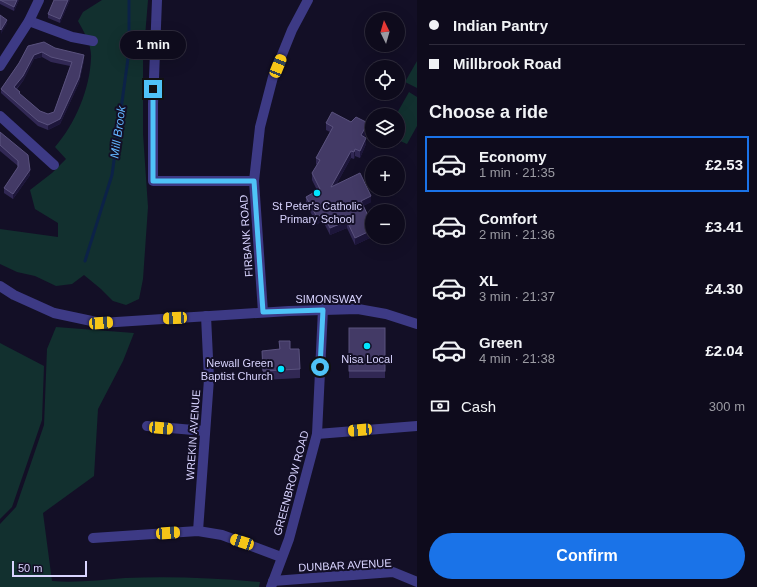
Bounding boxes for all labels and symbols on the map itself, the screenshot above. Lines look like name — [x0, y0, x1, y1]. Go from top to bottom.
north arrow — [365, 12, 405, 52]
callout: 1 min — [120, 31, 186, 59]
car — [268, 53, 288, 79]
route end — [144, 80, 162, 98]
water label: Mill Brook — [107, 104, 129, 159]
marker: St Peter's Catholic Primary School — [312, 188, 322, 198]
street label: FIRBANK ROAD — [237, 194, 255, 278]
place label: St Peter's Catholic Primary School — [272, 200, 363, 225]
street label: SIMONSWAY — [295, 293, 363, 305]
car — [163, 311, 187, 325]
car — [89, 316, 113, 330]
marker: Nisa Local — [362, 341, 372, 351]
place label: Nisa Local — [341, 353, 393, 365]
place label: Newall Green Baptist Church — [201, 357, 273, 382]
route start — [311, 358, 329, 376]
marker: Newall Green Baptist Church — [276, 364, 286, 374]
street label: WREKIN AVENUE — [184, 389, 202, 481]
car — [149, 421, 173, 435]
car — [348, 423, 372, 437]
street label: GREENBROW ROAD — [271, 429, 311, 537]
car — [156, 526, 180, 540]
car — [229, 533, 255, 551]
street label: DUNBAR AVENUE — [298, 557, 392, 573]
scale bar — [12, 559, 87, 578]

